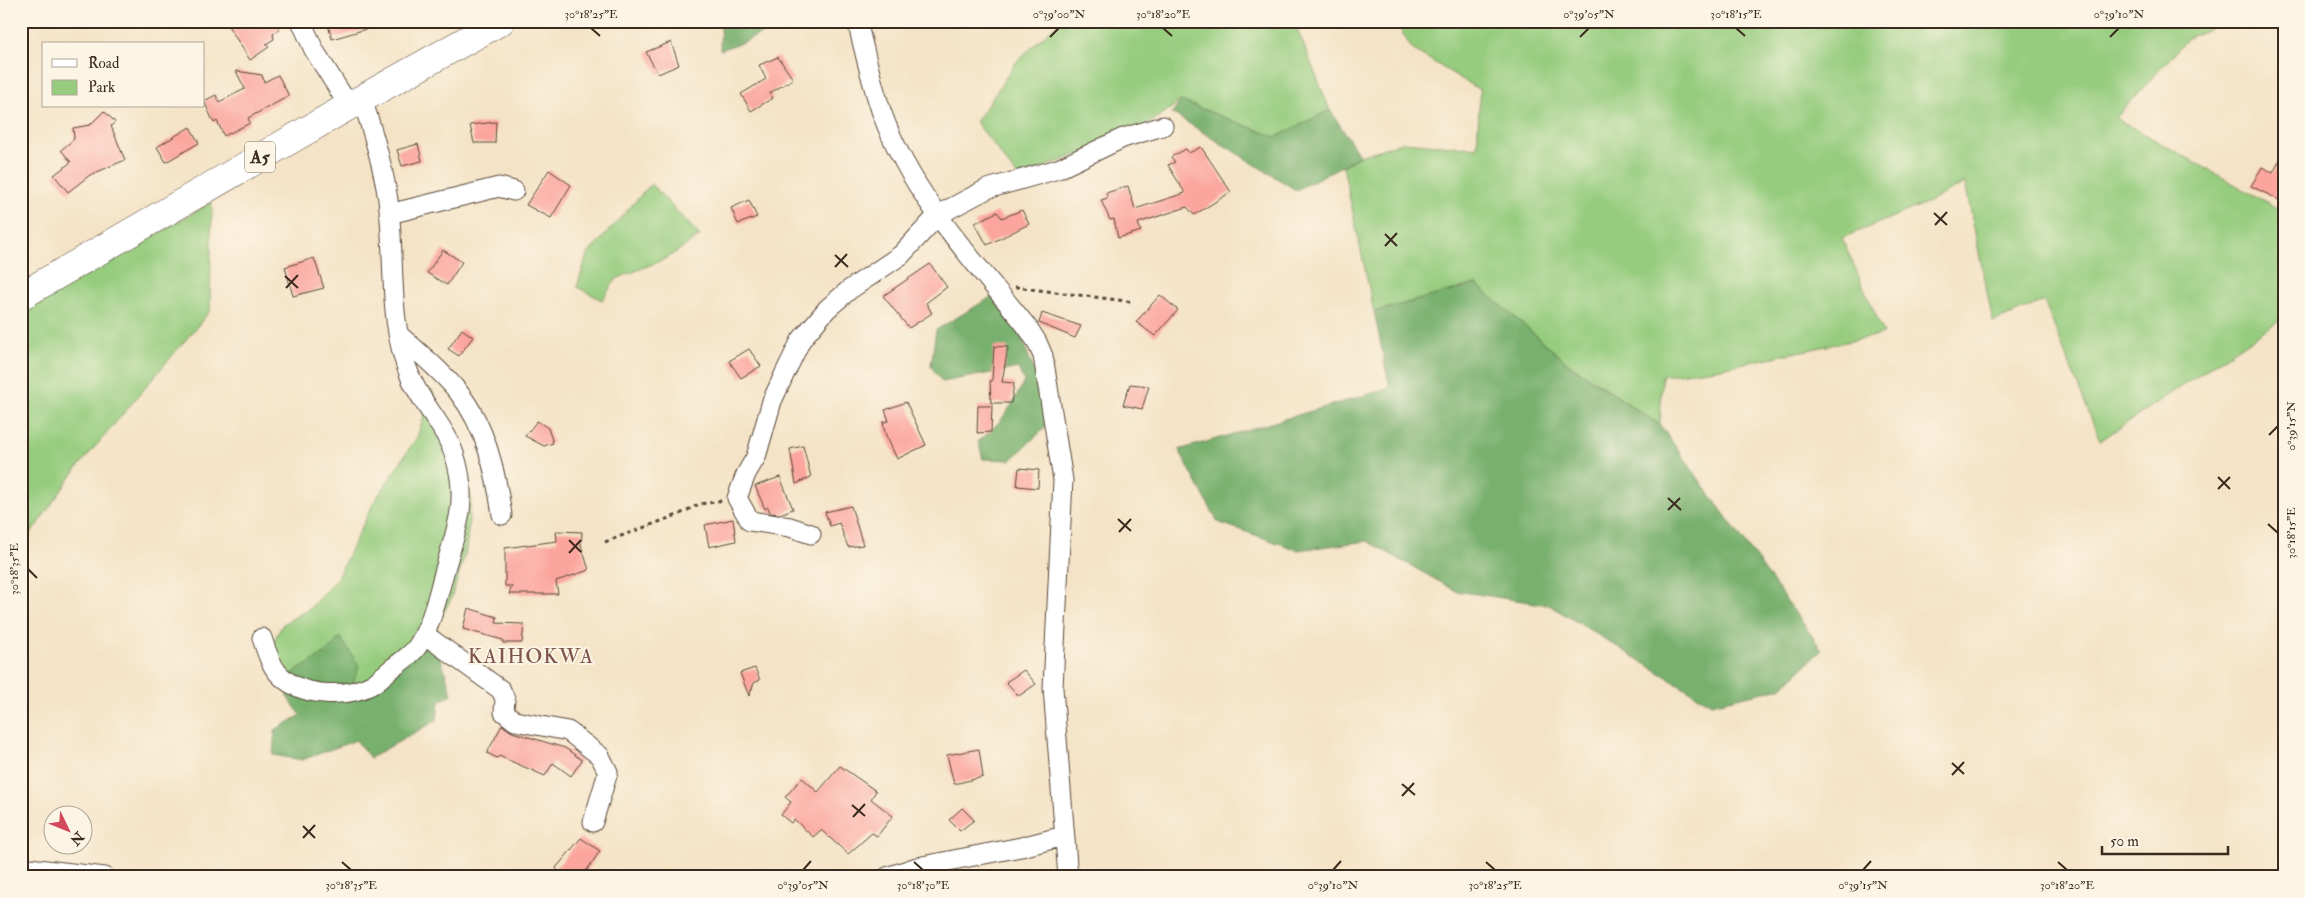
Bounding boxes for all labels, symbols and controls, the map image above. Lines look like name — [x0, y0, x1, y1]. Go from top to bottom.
text: 30°18'25"E — [564, 7, 618, 22]
text: 0°39'00"N — [1033, 7, 1086, 22]
text: 30°18'20"E — [1136, 7, 1190, 22]
text: 0°39'05"N — [1563, 7, 1615, 22]
text: 30°18'15"E — [1710, 7, 1762, 22]
text: 0°39'10"N — [2094, 7, 2145, 22]
legend — [42, 42, 205, 108]
text: Road — [88, 54, 120, 73]
text: Park — [88, 78, 115, 97]
road number: A5 — [245, 142, 275, 172]
text: 0°39'15"N — [2284, 401, 2299, 451]
text: 30°18'15"E — [2284, 507, 2299, 559]
text: 30°18'35"E — [7, 543, 22, 595]
district label: KAIHOKWA — [468, 643, 594, 670]
north arrow — [42, 806, 92, 856]
scale bar — [2102, 823, 2229, 855]
text: N — [66, 827, 88, 849]
text: 50 m — [2110, 832, 2139, 851]
text: 30°18'35"E — [325, 878, 377, 893]
text: 0°39'05"N — [777, 878, 829, 893]
text: 30°18'30"E — [897, 878, 950, 893]
text: 0°39'10"N — [1308, 878, 1359, 893]
text: 30°18'25"E — [1468, 878, 1522, 893]
text: 0°39'15"N — [1838, 878, 1888, 893]
text: 30°18'20"E — [2040, 878, 2094, 893]

